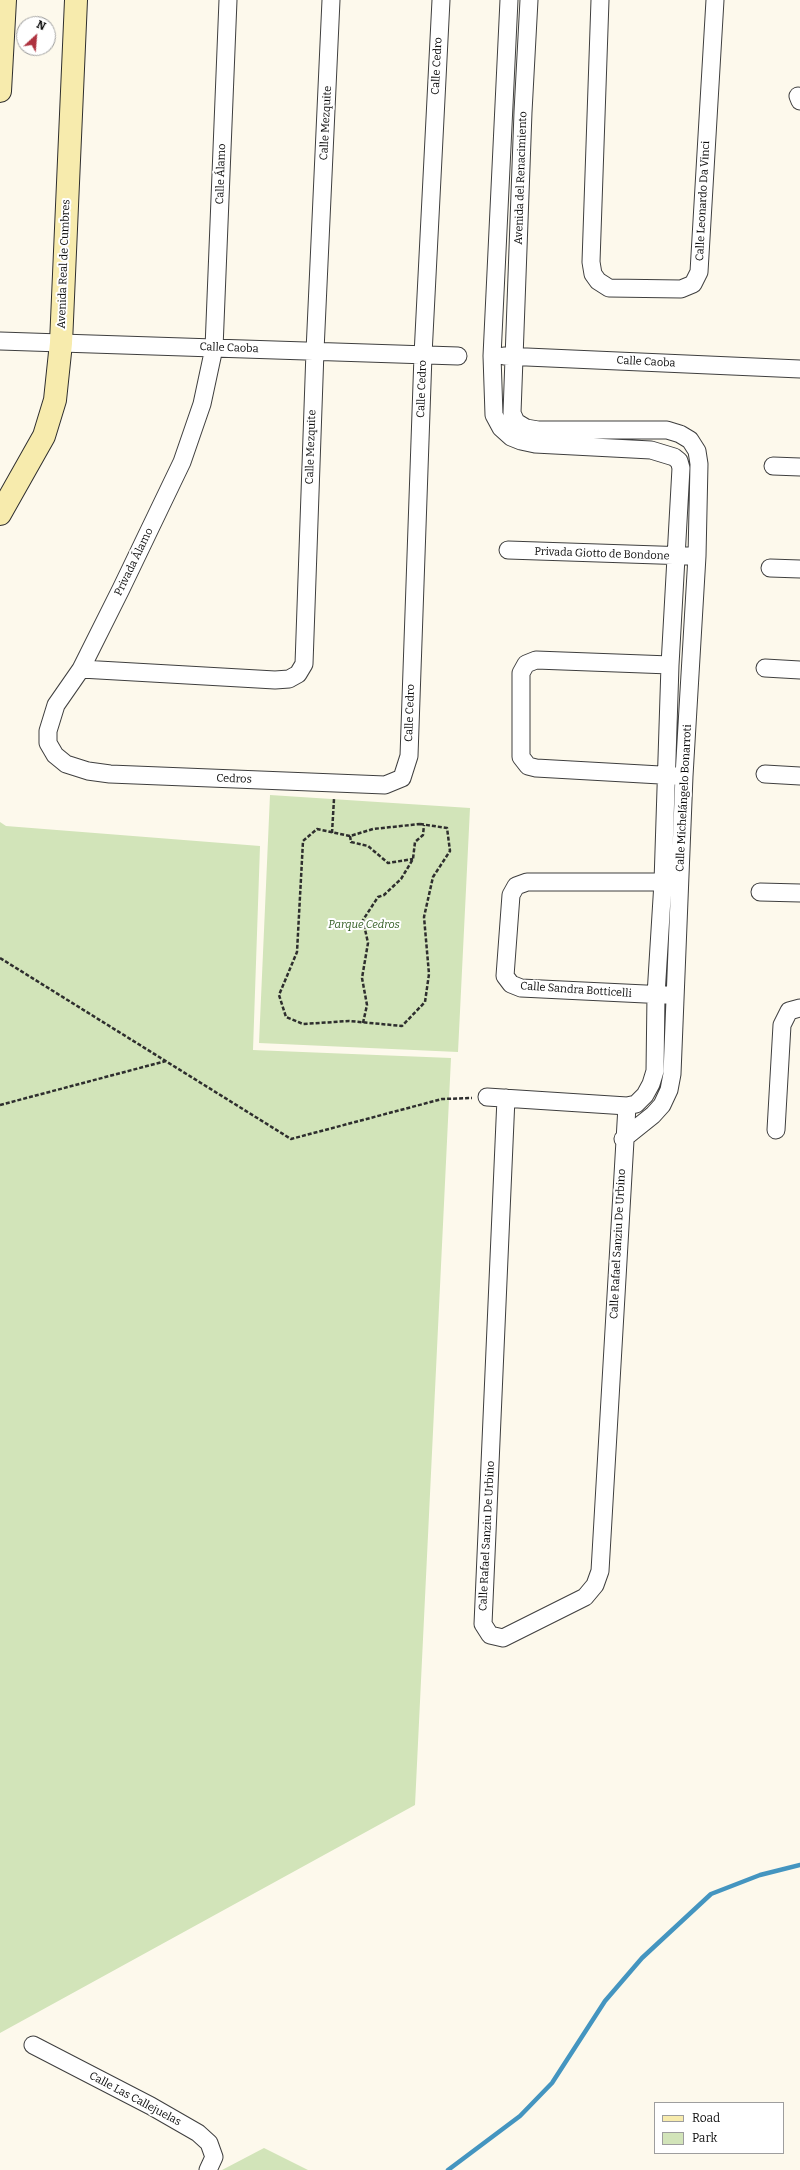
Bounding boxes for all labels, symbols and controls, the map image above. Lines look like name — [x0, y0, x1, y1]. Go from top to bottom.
north arrow — [16, 16, 56, 56]
text: N — [34, 18, 48, 33]
street label: Calle Cedro — [429, 37, 445, 95]
street label: Calle Mezquite — [317, 85, 335, 161]
street label: Avenida del Renacimiento — [512, 111, 530, 245]
street label: Calle Leonardo Da Vinci — [693, 141, 713, 261]
street label: Calle Álamo — [213, 143, 229, 205]
street label: Avenida Real de Cumbres — [55, 199, 73, 329]
street label: Calle Caoba — [199, 340, 259, 356]
street label: Calle Caoba — [616, 354, 676, 370]
street label: Calle Cedro — [414, 360, 430, 418]
street label: Calle Mezquite — [303, 409, 319, 485]
street label: Privada Álamo — [112, 526, 156, 598]
street label: Privada Giotto de Bondone — [534, 545, 670, 563]
street label: Calle Cedro — [402, 684, 418, 742]
street label: Calle Michelángelo Bonarroti — [674, 724, 694, 872]
street label: Cedros — [216, 772, 252, 786]
park label: Parque Cedros — [328, 918, 400, 932]
street label: Calle Sandra Botticelli — [520, 980, 632, 1000]
street label: Calle Rafael Sanziu De Urbino — [607, 1169, 629, 1319]
street label: Calle Rafael Sanziu De Urbino — [476, 1461, 498, 1611]
street label: Calle Las Callejuelas — [87, 2069, 183, 2129]
legend — [654, 2102, 784, 2154]
text: Road — [692, 2111, 720, 2125]
text: Park — [692, 2131, 717, 2145]

